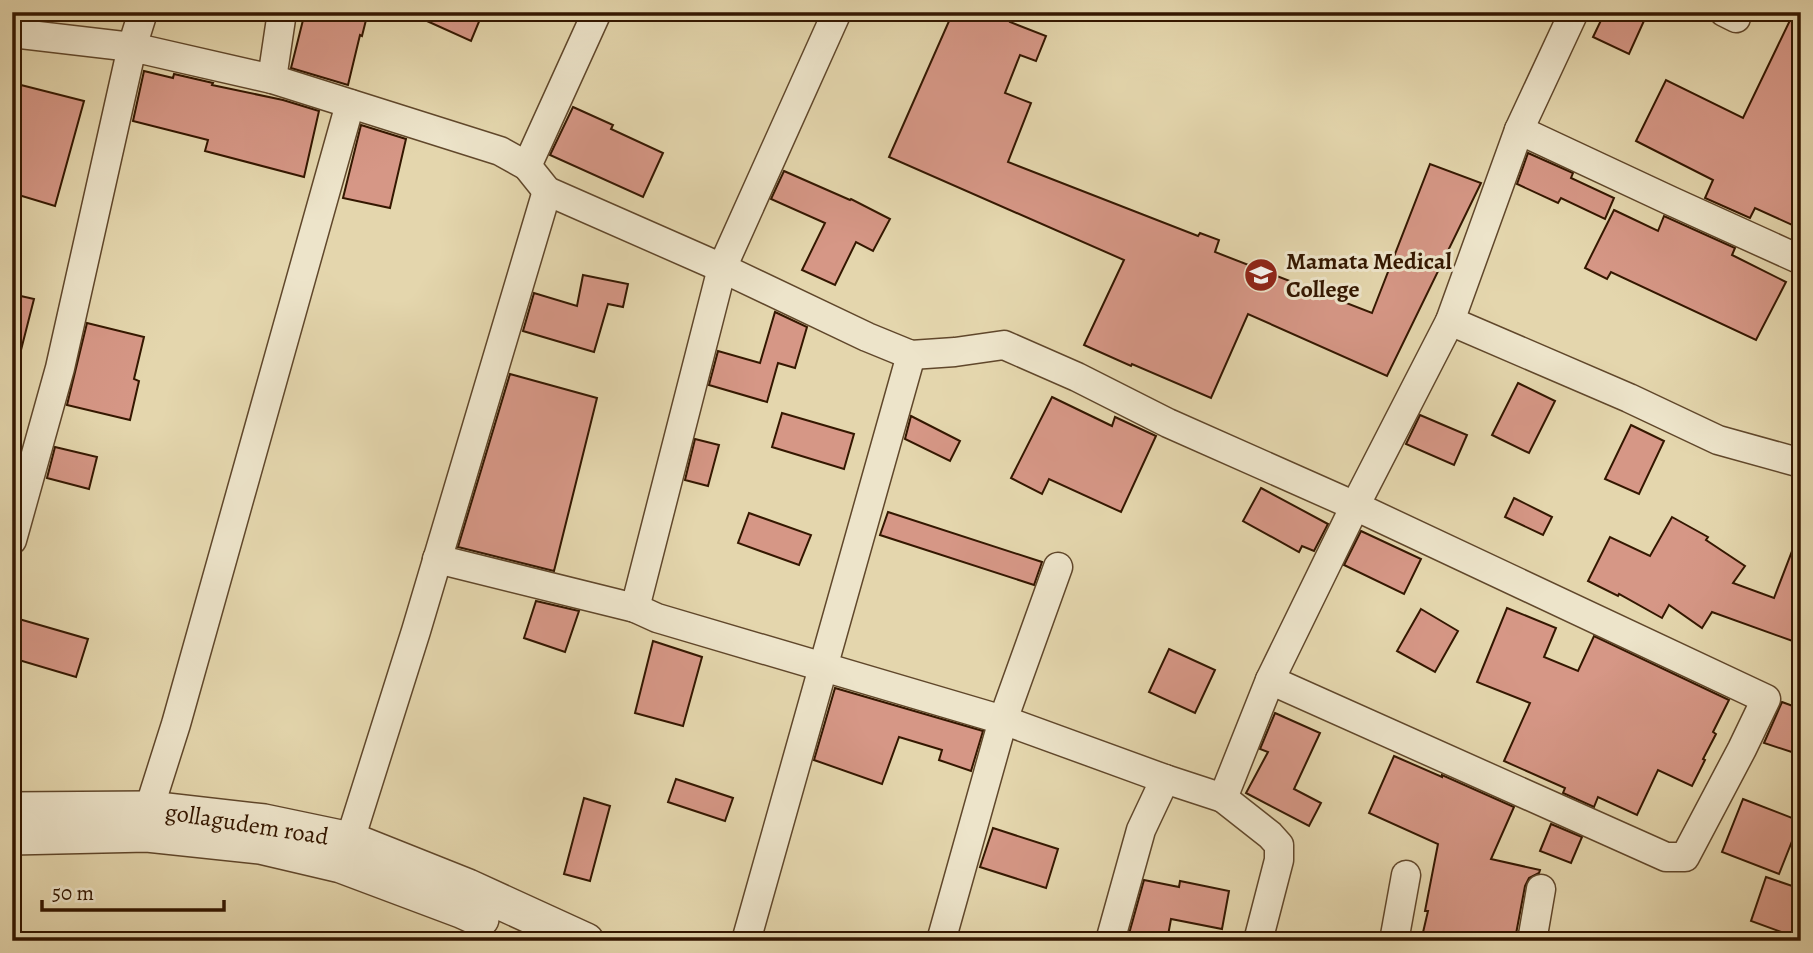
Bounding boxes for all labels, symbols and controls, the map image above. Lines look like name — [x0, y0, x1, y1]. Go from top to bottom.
place label: Mamata Medical College — [1286, 245, 1452, 305]
school or university icon: Mamata Medical College — [1242, 256, 1280, 294]
street label: gollagudem road — [163, 795, 331, 853]
scale bar — [42, 869, 224, 913]
text: 50 m — [52, 879, 94, 907]

